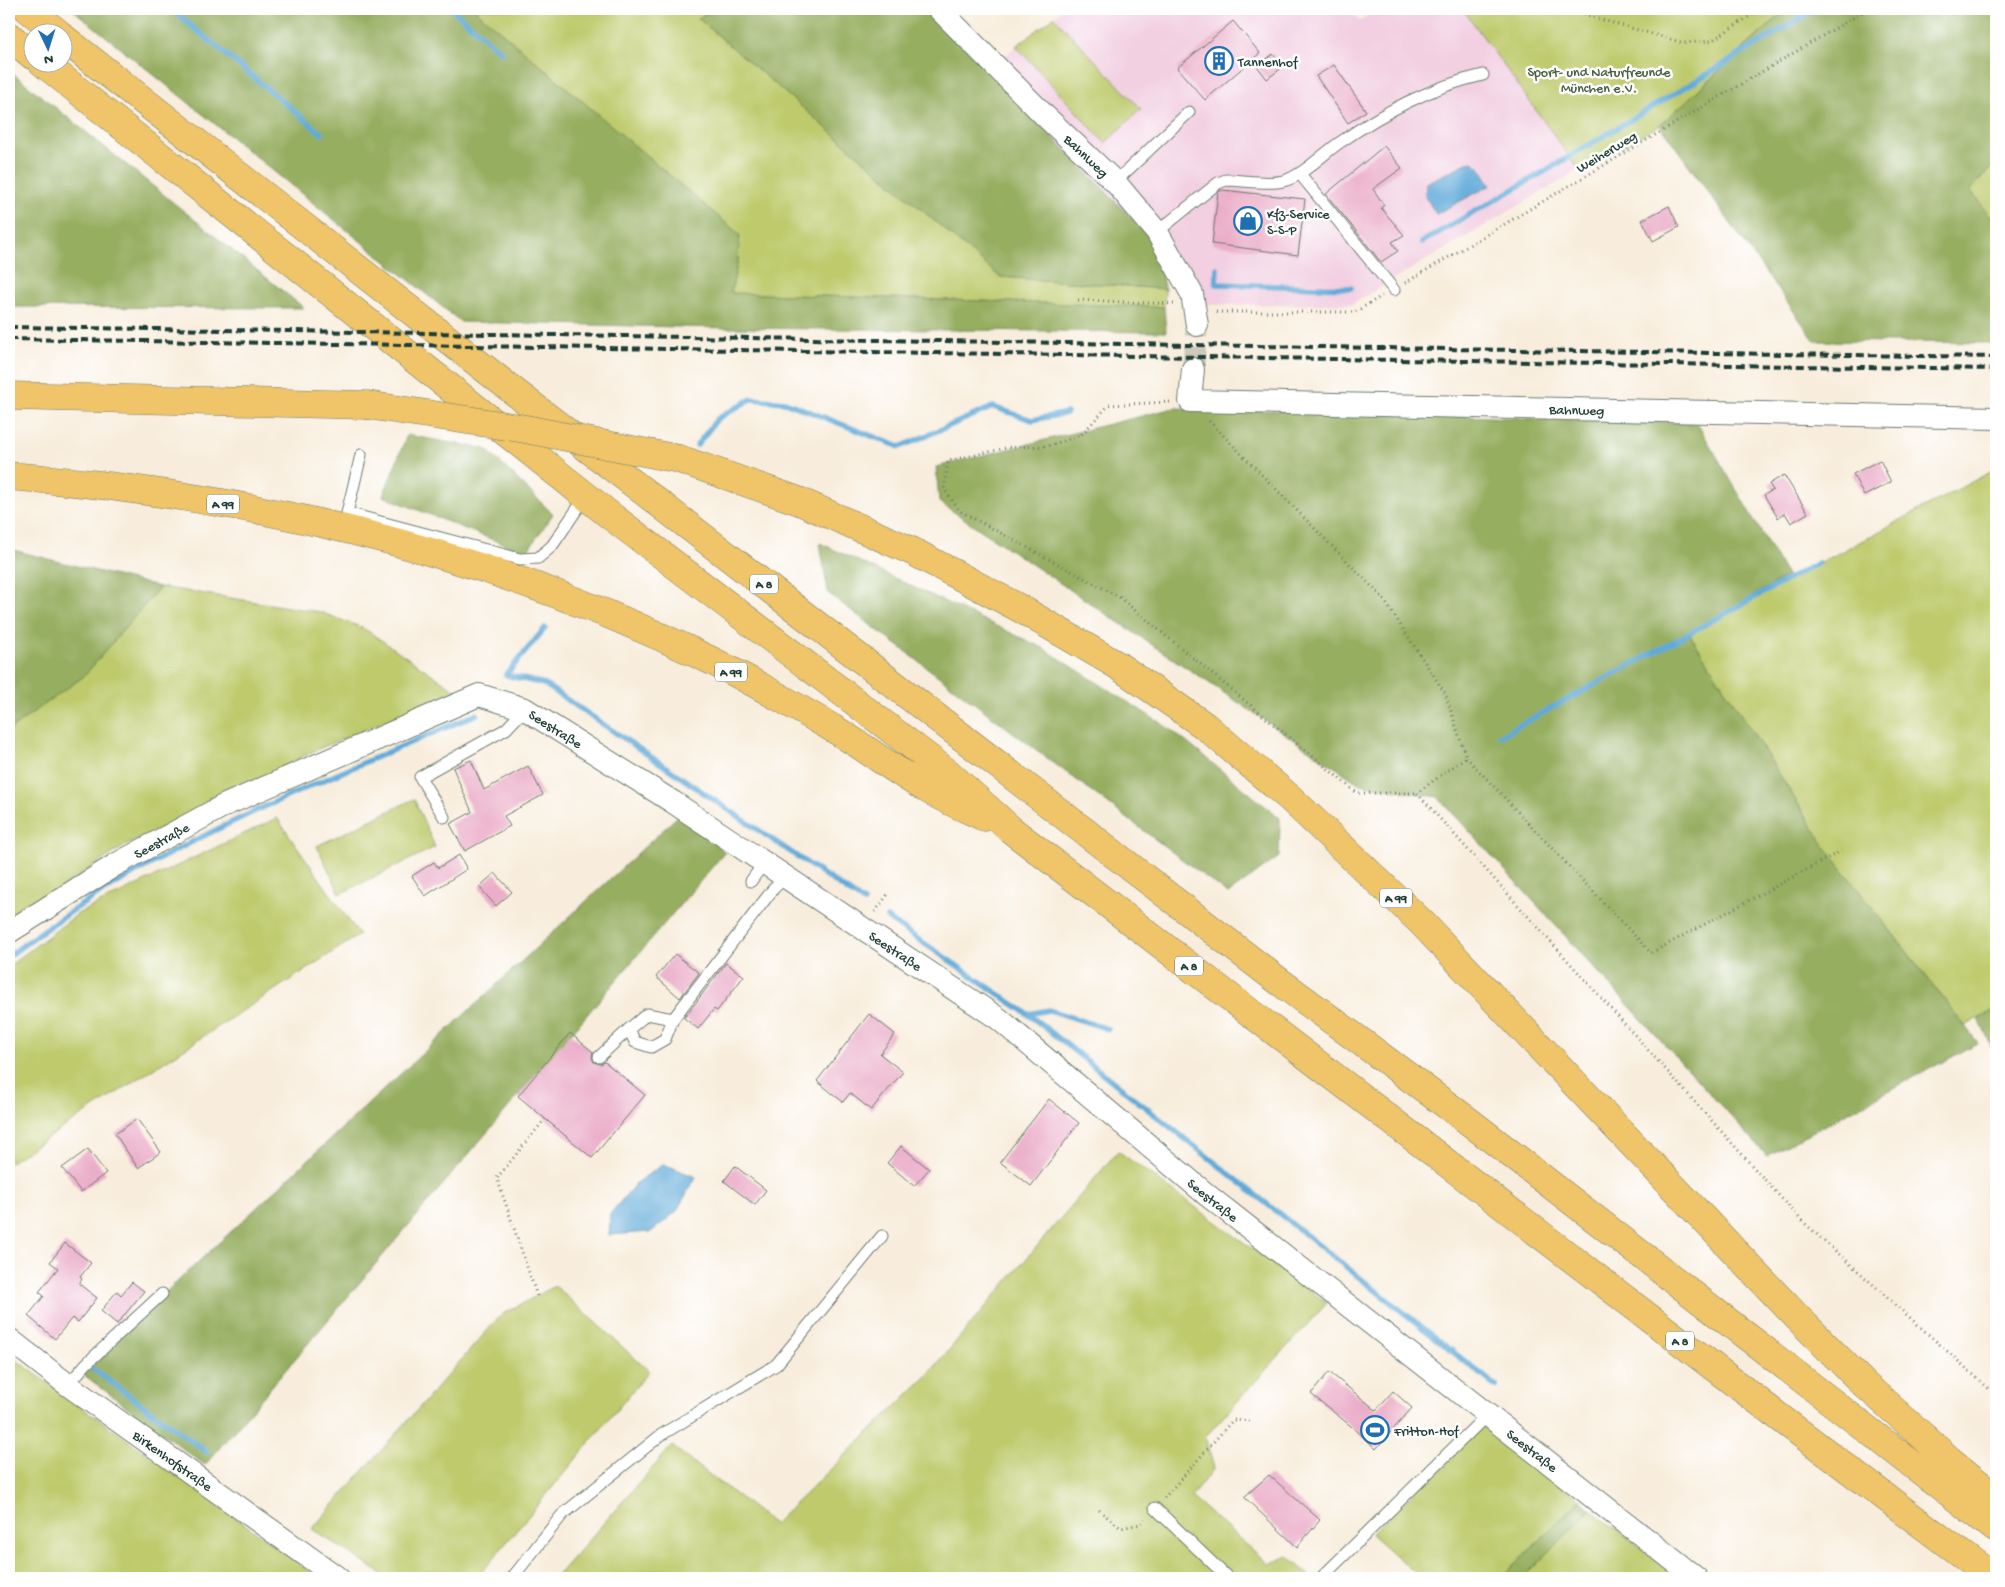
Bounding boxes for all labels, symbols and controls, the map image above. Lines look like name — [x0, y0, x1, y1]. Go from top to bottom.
north arrow — [22, 22, 72, 72]
building icon: Tannenhof — [1204, 46, 1234, 76]
text: N — [44, 50, 54, 67]
place label: Tannenhof — [1237, 55, 1299, 72]
park label: Sport- und Naturfreunde München e.V. — [1527, 65, 1671, 98]
street label: Weiherweg — [1574, 128, 1641, 178]
street label: Bahnweg — [1058, 131, 1111, 182]
shop icon: Kfz-Service S-S-P — [1233, 206, 1263, 236]
place label: Kfz-Service S-S-P — [1267, 207, 1330, 240]
street label: Bahnweg — [1548, 403, 1605, 421]
road number: A 99 — [207, 494, 239, 514]
road number: A 8 — [750, 574, 778, 594]
road number: A 99 — [715, 662, 747, 682]
street label: Seestraße — [524, 707, 585, 754]
street label: Seestraße — [132, 820, 194, 864]
road number: A 99 — [1380, 888, 1412, 908]
street label: Seestraße — [865, 929, 925, 977]
road number: A 8 — [1175, 956, 1203, 976]
street label: Seestraße — [1183, 1176, 1241, 1227]
road number: A 8 — [1666, 1332, 1694, 1350]
sports icon: Fritton-Hof — [1360, 1415, 1390, 1445]
place label: Fritton-Hof — [1393, 1424, 1460, 1441]
street label: Birkenhofstraße — [128, 1427, 215, 1497]
street label: Seestraße — [1502, 1427, 1561, 1478]

